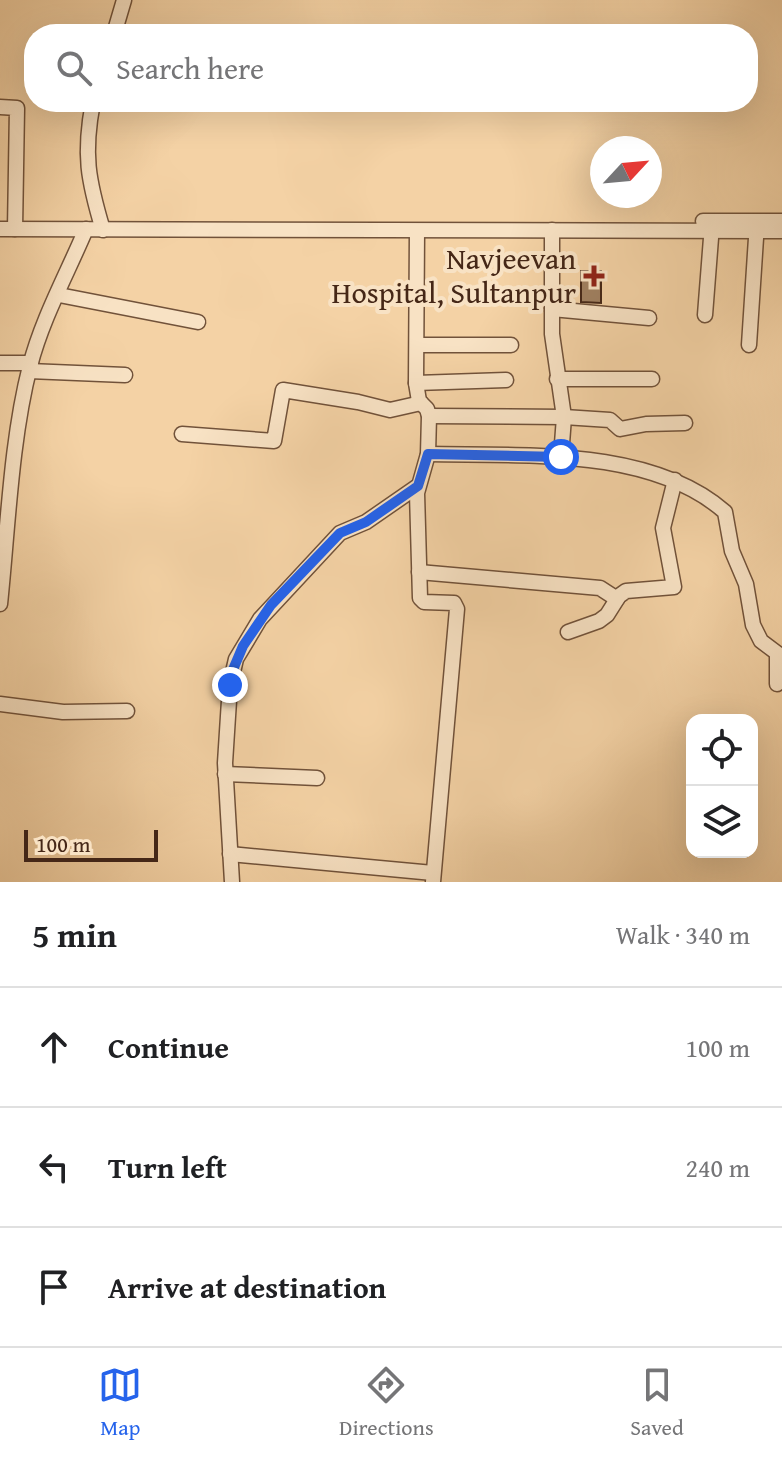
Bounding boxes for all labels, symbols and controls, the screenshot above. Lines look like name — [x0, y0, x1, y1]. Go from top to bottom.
search box — [24, 24, 758, 112]
icon: search — [52, 46, 96, 90]
text: Search here — [116, 46, 264, 90]
north arrow — [590, 136, 662, 208]
place label: Navjeevan Hospital, Sultanpur — [331, 236, 576, 314]
marker: Navjeevan Hospital, Sultanpur — [583, 265, 605, 287]
route start — [543, 439, 579, 475]
route end — [212, 667, 248, 703]
map controls — [686, 714, 758, 858]
button: locate — [686, 714, 758, 786]
button: layers — [686, 786, 758, 858]
scale bar — [24, 826, 158, 862]
text: 100 m — [36, 828, 91, 860]
text: 5 min — [32, 910, 117, 959]
text: Walk · 340 m — [616, 915, 750, 954]
icon: ahead — [32, 1025, 76, 1069]
text: Continue — [108, 1025, 229, 1069]
text: 100 m — [685, 1028, 750, 1067]
icon: left — [32, 1145, 76, 1189]
text: Turn left — [108, 1145, 227, 1189]
text: 240 m — [685, 1148, 750, 1187]
icon: arrive — [32, 1265, 76, 1309]
text: Arrive at destination — [108, 1265, 386, 1309]
tab: Map — [98, 1363, 142, 1443]
tab: Directions — [339, 1363, 434, 1443]
tab: Saved — [630, 1363, 684, 1443]

